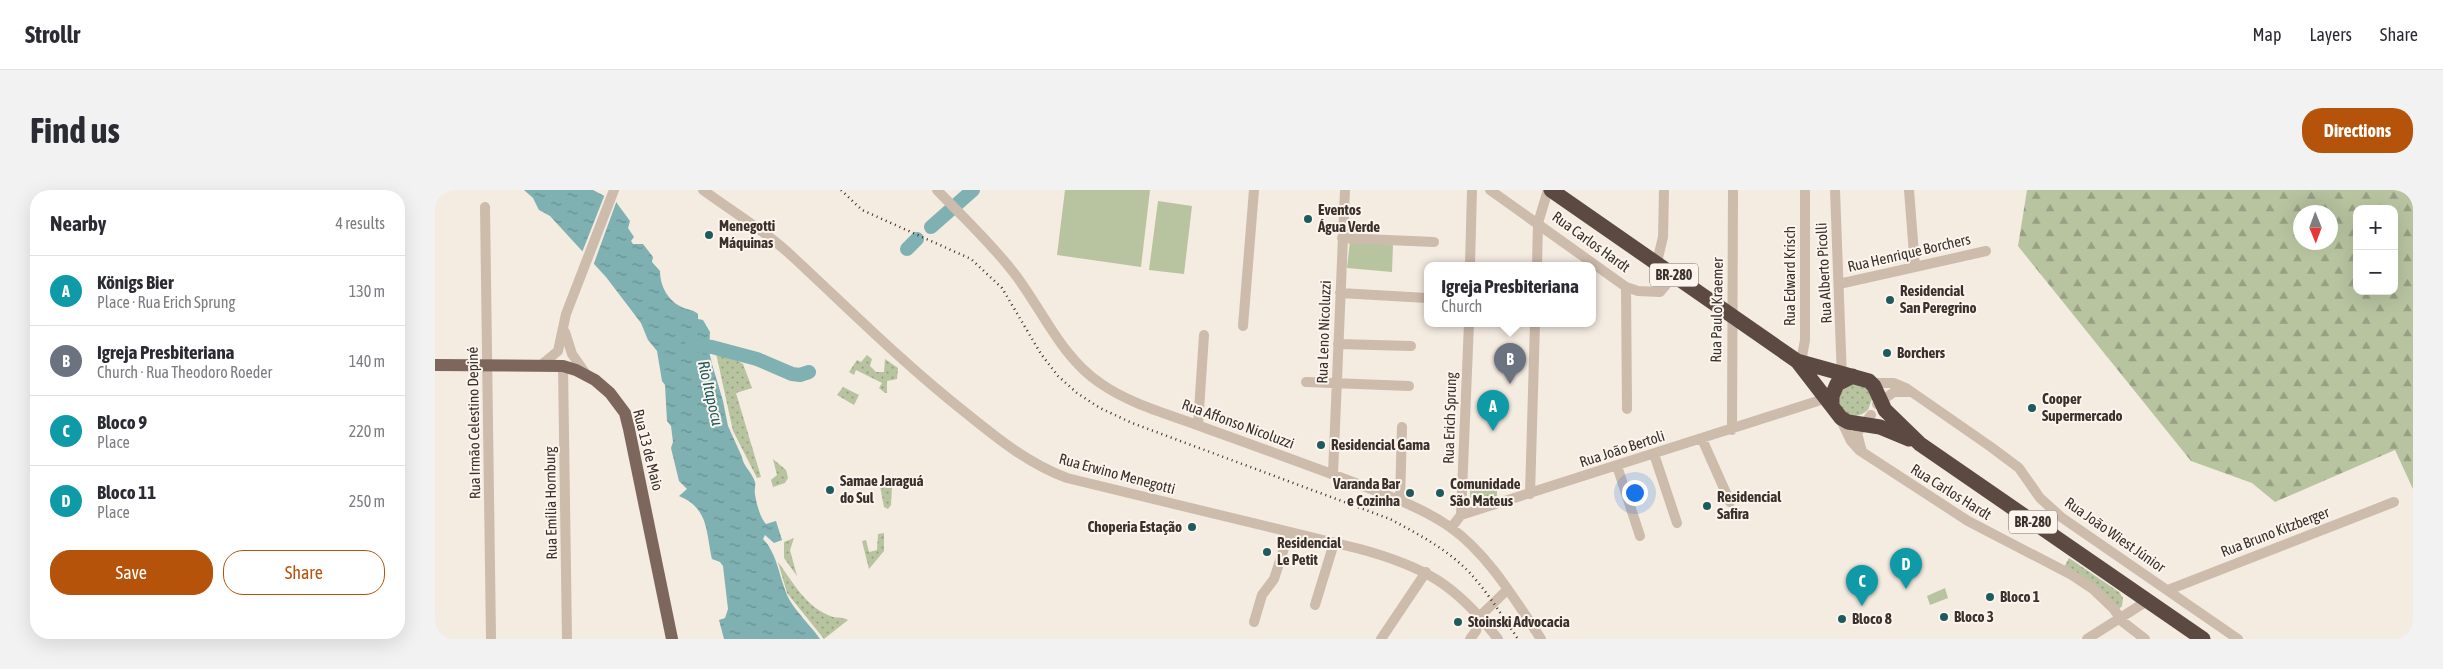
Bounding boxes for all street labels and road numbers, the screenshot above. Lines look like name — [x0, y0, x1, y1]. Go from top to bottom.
street label: Rua Carlos Hardt — [1549, 208, 1633, 275]
street label: Rua Alberto Picolli — [1812, 222, 1835, 324]
street label: Rua Edward Krisch — [1781, 226, 1798, 326]
street label: Rua Henrique Borchers — [1846, 230, 1972, 275]
street label: Rua Paulo Kraemer — [1707, 257, 1726, 363]
road number: BR-280 — [1650, 264, 1698, 286]
street label: Rua Leno Nicoluzzi — [1313, 280, 1334, 384]
street label: Rua Irmão Celestino Depiné — [464, 346, 483, 499]
street label: Rua Erich Sprung — [1439, 371, 1460, 464]
street label: Rua Affonso Nicoluzzi — [1180, 395, 1297, 452]
street label: Rua 13 de Maio — [630, 407, 667, 492]
street label: Rua João Bertoli — [1577, 427, 1667, 470]
street label: Rua Emília Hornburg — [541, 446, 560, 560]
street label: Rua Erwino Menegotti — [1057, 450, 1177, 497]
street label: Rua Carlos Hardt — [1908, 460, 1995, 523]
street label: Rua João Wiest Júnior — [2062, 494, 2169, 576]
street label: Rua Bruno Kitzberger — [2218, 503, 2332, 560]
road number: BR-280 — [2009, 511, 2057, 534]

